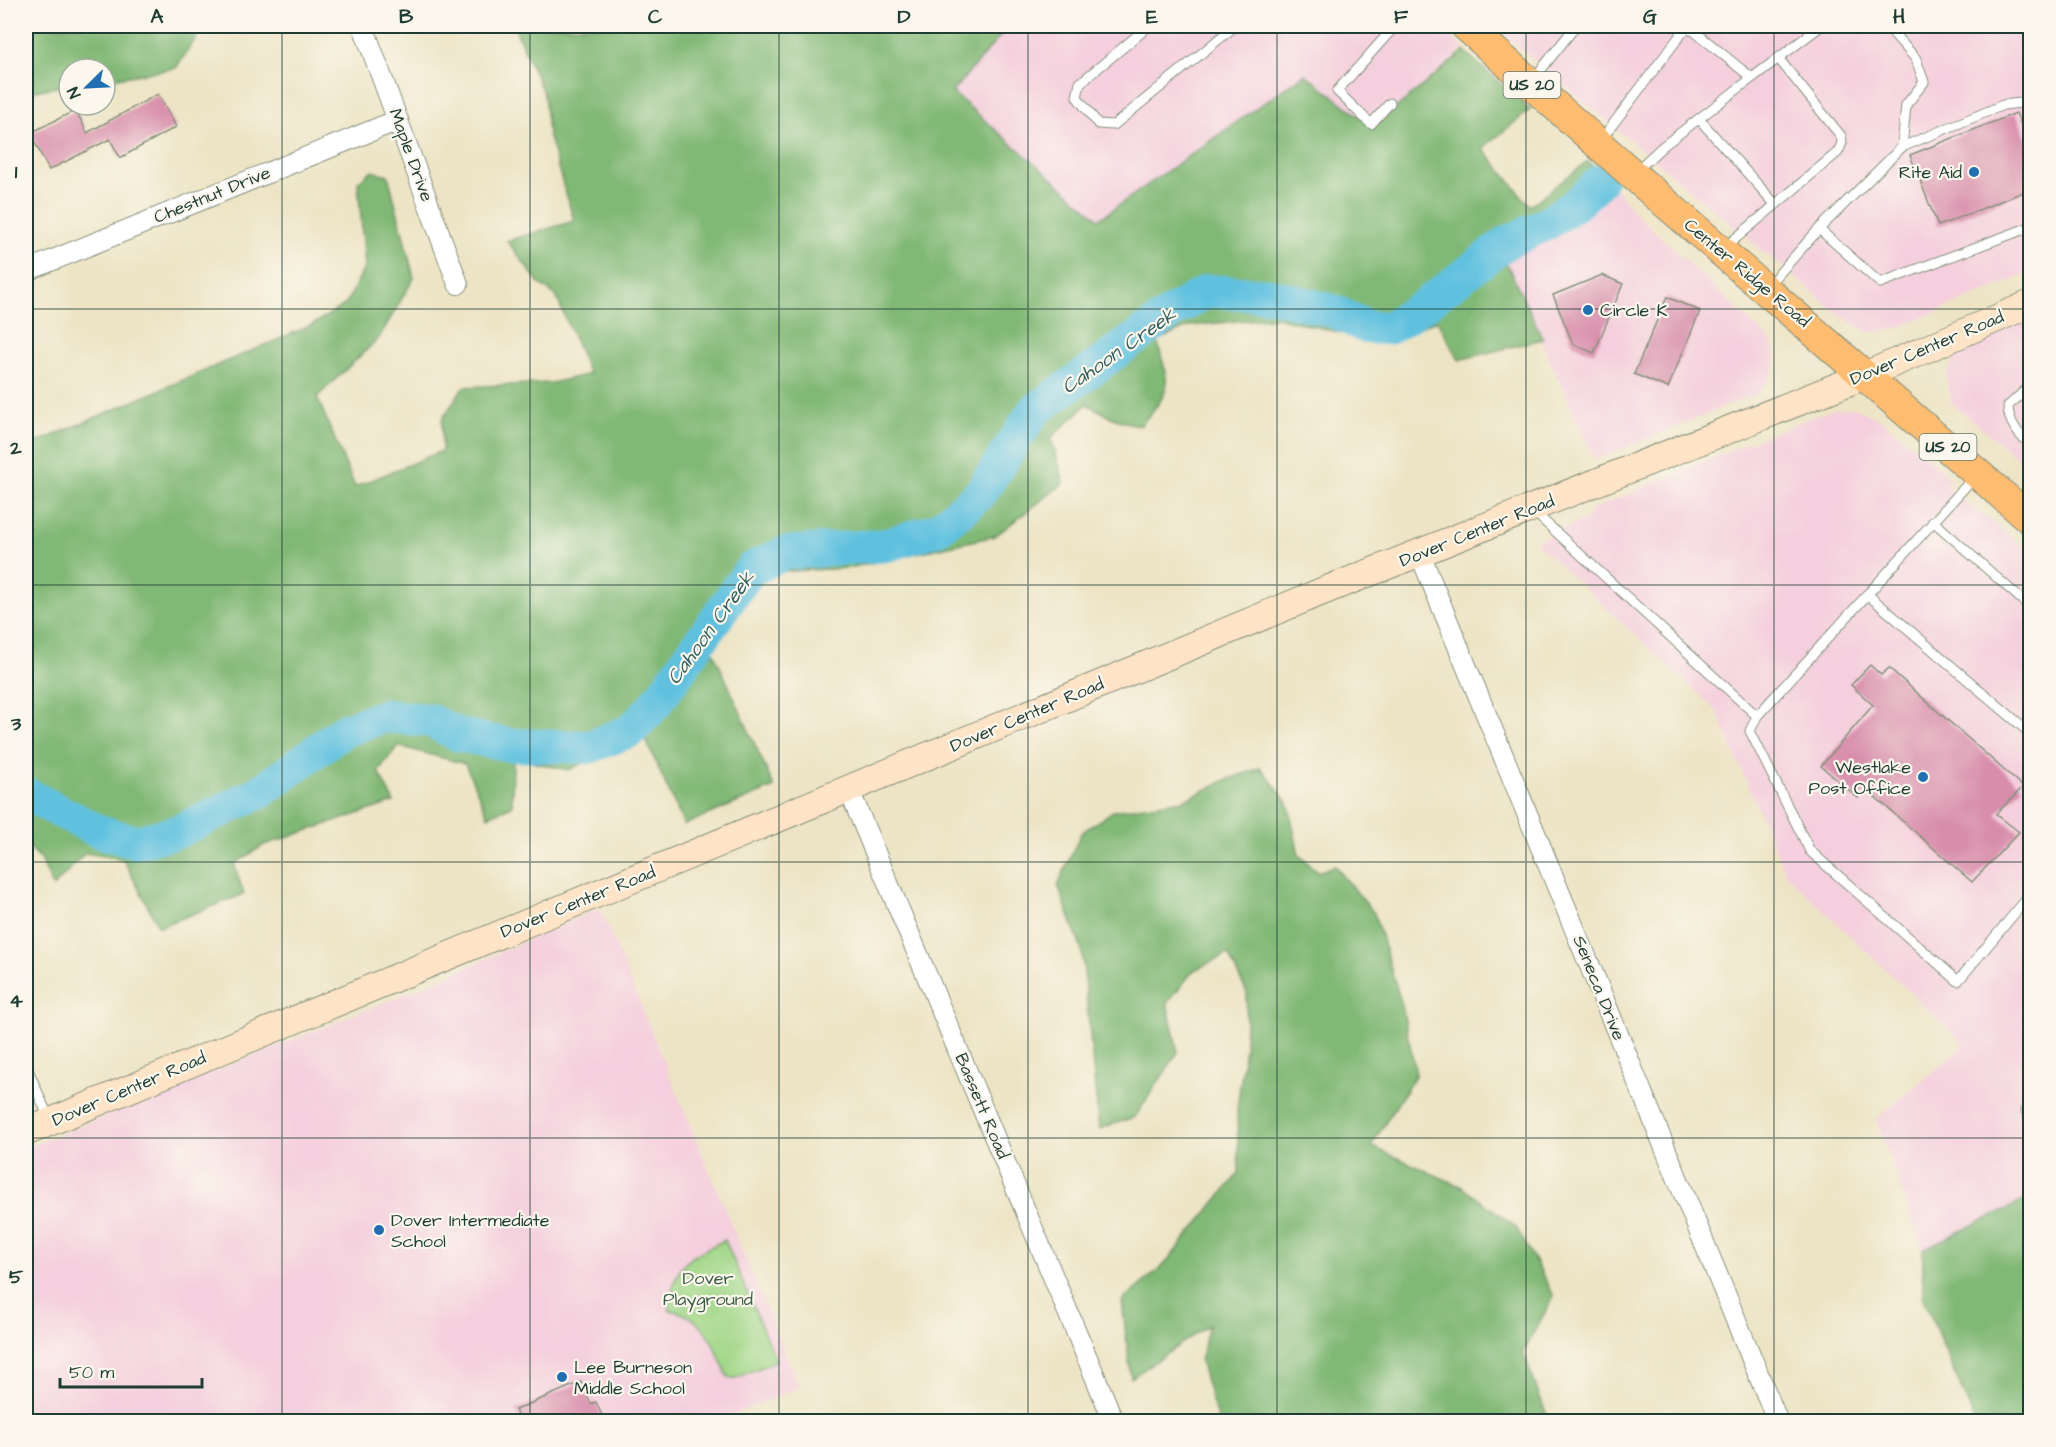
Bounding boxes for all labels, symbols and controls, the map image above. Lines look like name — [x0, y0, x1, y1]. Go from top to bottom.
text: A — [151, 3, 164, 31]
text: B — [399, 3, 414, 31]
text: C — [648, 3, 663, 31]
text: D — [898, 3, 911, 31]
text: E — [1146, 3, 1158, 31]
text: F — [1394, 3, 1409, 31]
text: G — [1643, 3, 1657, 31]
text: H — [1893, 3, 1905, 31]
north arrow — [57, 57, 117, 117]
road number: US 20 — [1504, 72, 1561, 98]
text: N — [62, 84, 86, 102]
street label: Maple Drive — [383, 105, 439, 205]
text: 1 — [15, 158, 18, 186]
street label: Chestnut Drive — [150, 160, 274, 230]
place label: Rite Aid — [1899, 160, 1962, 185]
marker: Rite Aid — [1967, 165, 1981, 179]
street label: Center Ridge Road — [1678, 213, 1816, 334]
place label: Circle K — [1600, 298, 1668, 323]
water label: Cahoon Creek — [1056, 301, 1182, 401]
marker: Circle K — [1581, 303, 1595, 317]
street label: Dover Center Road — [1846, 304, 2008, 392]
text: 2 — [9, 434, 22, 462]
road number: US 20 — [1920, 434, 1976, 460]
street label: Dover Center Road — [1396, 489, 1558, 573]
water label: Cahoon Creek — [660, 565, 762, 690]
street label: Dover Center Road — [946, 671, 1108, 759]
text: 3 — [10, 710, 22, 738]
place label: Westlake Post Office — [1809, 755, 1911, 801]
marker: Westlake Post Office — [1916, 770, 1930, 784]
street label: Dover Center Road — [497, 860, 659, 944]
street label: Seneca Drive — [1567, 932, 1632, 1044]
text: 4 — [9, 987, 23, 1015]
street label: Dover Center Road — [48, 1045, 210, 1133]
street label: Bassett Road — [948, 1049, 1016, 1163]
place label: Dover Intermediate School — [391, 1208, 550, 1254]
marker: Dover Intermediate School — [372, 1223, 386, 1237]
text: 5 — [9, 1263, 24, 1291]
park label: Dover Playground — [663, 1266, 753, 1313]
scale bar — [60, 1351, 202, 1389]
place label: Lee Burneson Middle School — [574, 1355, 692, 1401]
text: 50 m — [69, 1360, 114, 1385]
marker: Lee Burneson Middle School — [555, 1370, 569, 1384]

